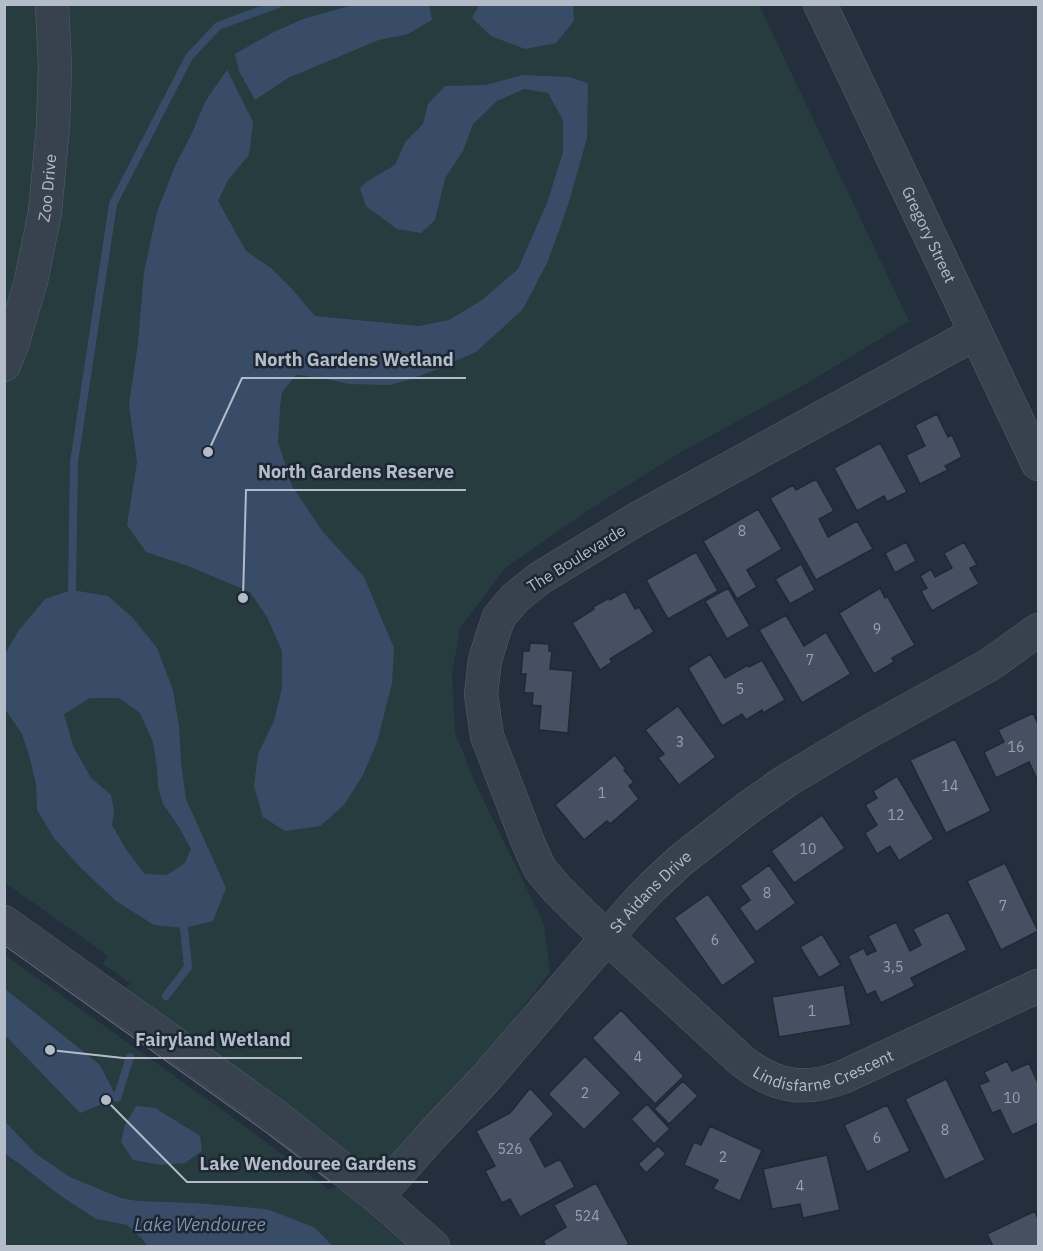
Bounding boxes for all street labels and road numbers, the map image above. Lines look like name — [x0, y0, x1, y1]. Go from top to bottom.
street label: Zoo Drive — [33, 153, 60, 224]
street label: Gregory Street — [898, 183, 961, 286]
street label: The Boulevarde — [523, 520, 629, 596]
street label: St Aidans Drive — [605, 846, 695, 937]
street label: Lindisfarne Crescent — [749, 1045, 897, 1095]

